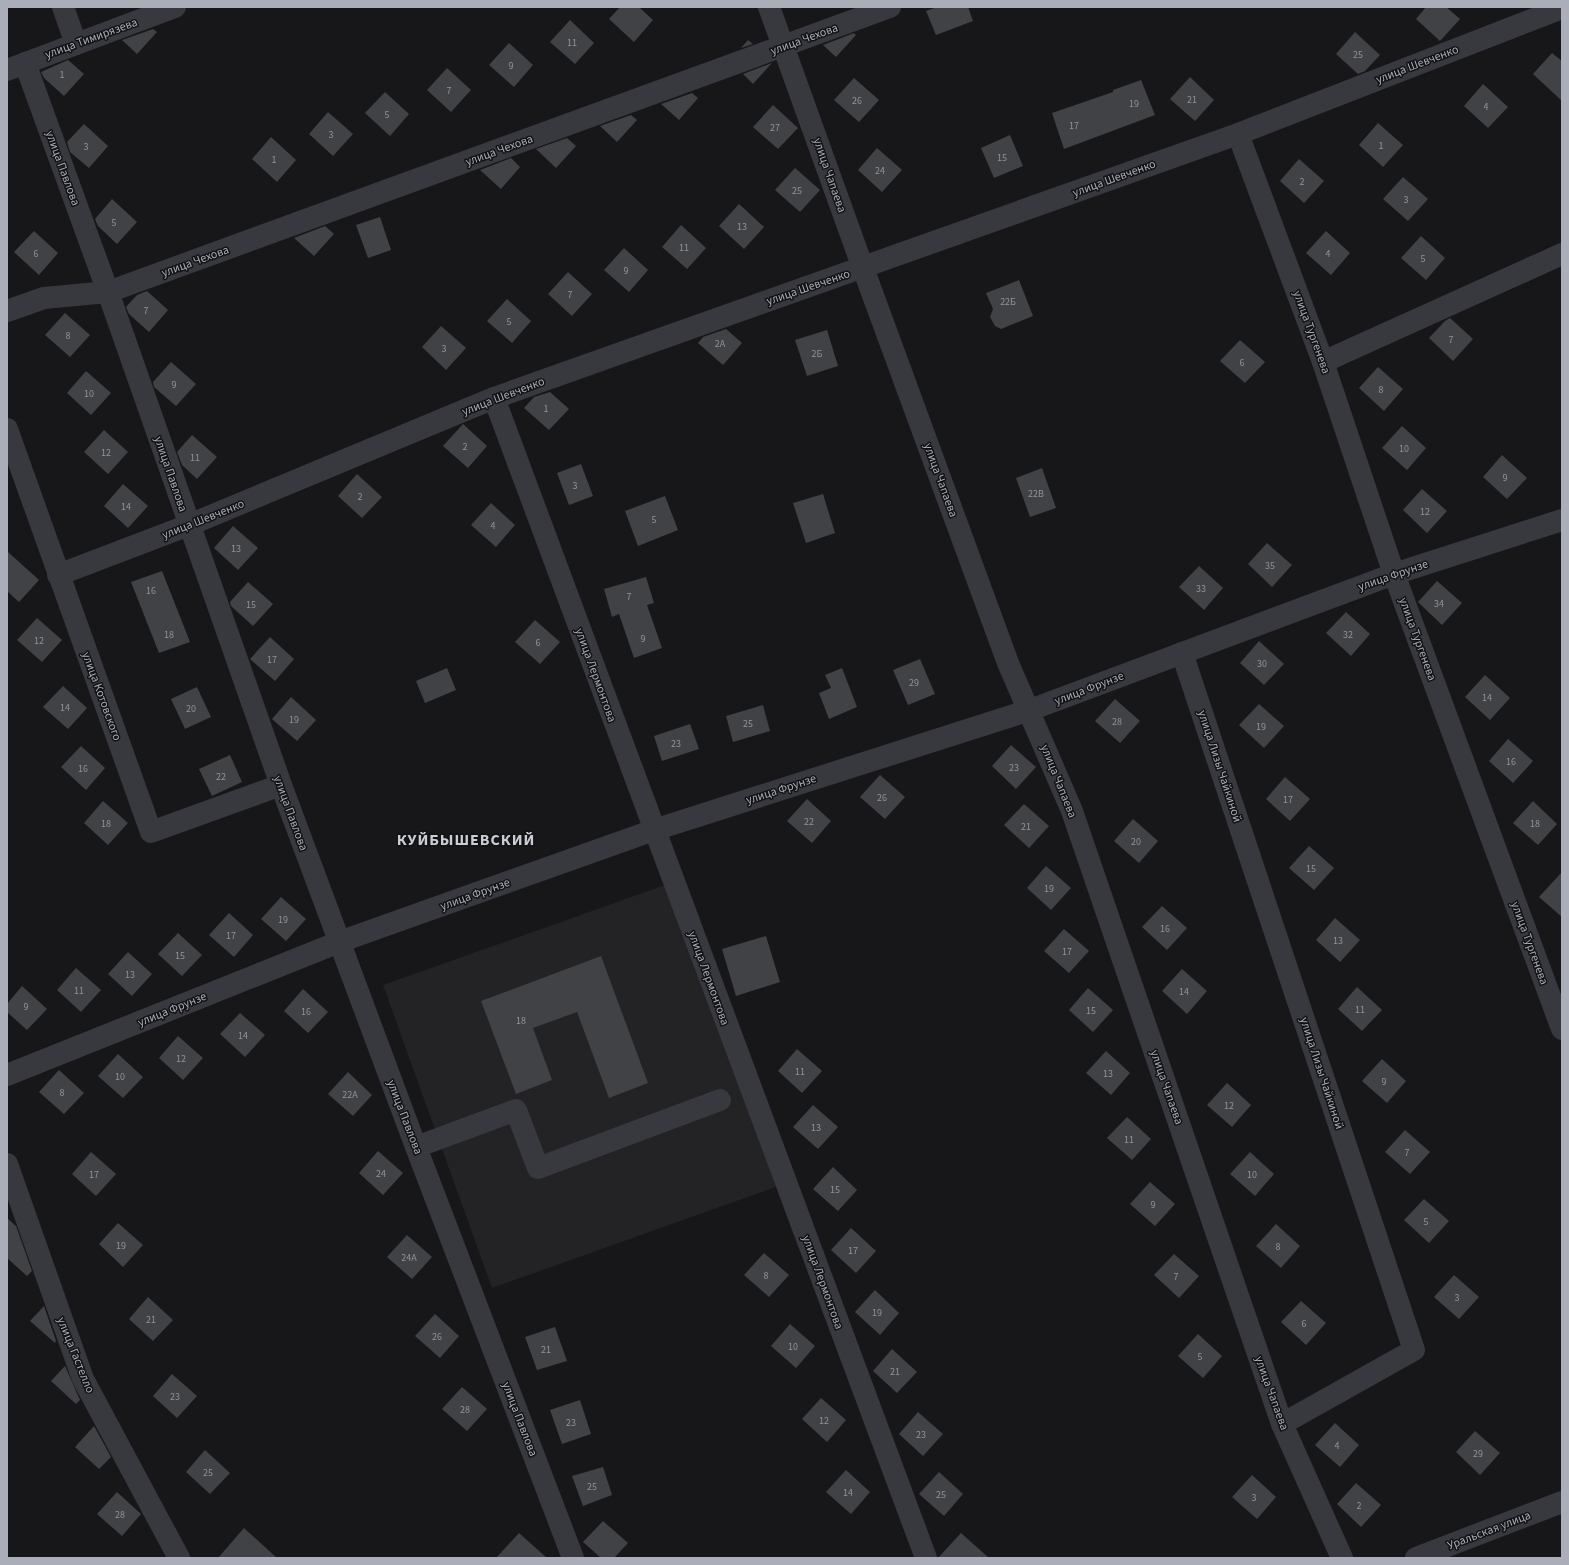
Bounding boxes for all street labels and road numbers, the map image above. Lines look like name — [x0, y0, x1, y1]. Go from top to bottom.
street label: улица Тимирязева — [43, 14, 140, 63]
street label: улица Чехова — [768, 19, 840, 60]
street label: улица Шевченко — [1373, 41, 1461, 88]
street label: улица Павлова — [41, 128, 84, 208]
street label: улица Чехова — [463, 130, 535, 171]
street label: улица Чапаева — [809, 136, 850, 215]
street label: улица Шевченко — [1070, 156, 1158, 201]
street label: улица Чехова — [159, 241, 231, 282]
street label: улица Шевченко — [764, 265, 852, 310]
street label: улица Тургенева — [1289, 288, 1334, 376]
street label: улица Шевченко — [459, 373, 547, 420]
street label: улица Павлова — [150, 434, 191, 514]
street label: улица Чапаева — [919, 441, 962, 520]
street label: улица Шевченко — [159, 495, 247, 544]
street label: улица Фрунзе — [1356, 556, 1430, 595]
street label: улица Тургенева — [1395, 595, 1440, 683]
street label: улица Лермонтова — [571, 626, 620, 725]
street label: улица Котовского — [78, 649, 126, 743]
street label: улица Фрунзе — [1052, 667, 1126, 709]
street label: улица Лизы Чайкиной — [1193, 708, 1246, 824]
street label: улица Чапаева — [1036, 742, 1081, 820]
street label: улица Фрунзе — [744, 770, 819, 809]
street label: улица Павлова — [269, 773, 312, 853]
street label: улица Фрунзе — [438, 874, 512, 915]
street label: улица Тургенева — [1507, 899, 1552, 987]
street label: улица Лермонтова — [684, 929, 733, 1028]
street label: улица Фрунзе — [135, 988, 209, 1031]
street label: улица Лизы Чайкиной — [1295, 1015, 1348, 1131]
street label: улица Чапаева — [1146, 1048, 1187, 1127]
street label: улица Павлова — [382, 1077, 427, 1157]
street label: улица Лермонтова — [798, 1233, 847, 1332]
street label: улица Гастелло — [53, 1315, 99, 1396]
street label: улица Чапаева — [1250, 1354, 1293, 1433]
street label: улица Павлова — [497, 1379, 542, 1459]
street label: Уральская улица — [1445, 1507, 1533, 1554]

